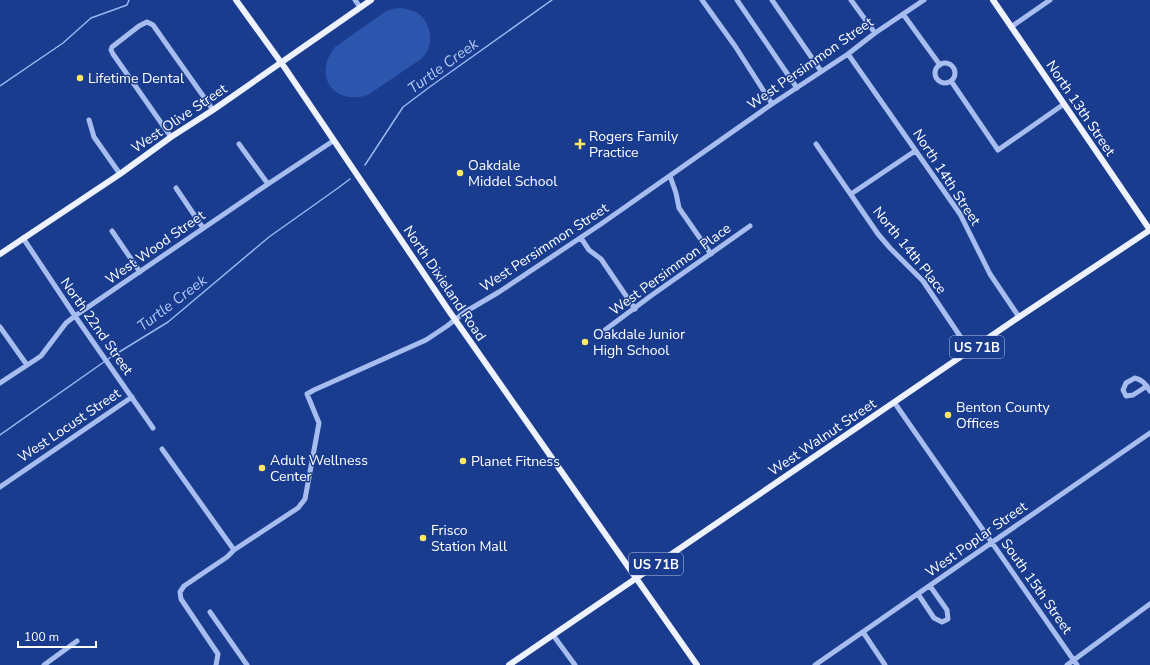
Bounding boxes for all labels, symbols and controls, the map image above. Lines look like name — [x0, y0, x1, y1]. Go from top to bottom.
street label: West Persimmon Street — [744, 13, 877, 114]
water label: Turtle Creek — [404, 33, 483, 98]
street label: North 13th Street — [1042, 57, 1120, 160]
place label: Lifetime Dental — [88, 69, 185, 88]
marker: Lifetime Dental — [75, 73, 85, 83]
street label: West Olive Street — [128, 79, 231, 158]
street label: North 14th Street — [908, 125, 985, 229]
place label: Rogers Family Practice — [589, 127, 679, 162]
marker: Rogers Family Practice — [574, 138, 586, 150]
place label: Oakdale Middel School — [468, 156, 558, 191]
marker: Oakdale Middel School — [455, 168, 465, 178]
street label: West Persimmon Street — [476, 199, 612, 296]
street label: North 14th Place — [868, 203, 951, 298]
street label: West Wood Street — [102, 206, 209, 289]
street label: West Persimmon Place — [606, 219, 735, 320]
street label: North Dixieland Road — [399, 222, 490, 345]
water label: Turtle Creek — [133, 270, 211, 336]
street label: North 22nd Street — [56, 274, 137, 379]
place label: Oakdale Junior High School — [593, 325, 685, 360]
road number: US 71B — [950, 336, 1004, 358]
marker: Oakdale Junior High School — [580, 337, 590, 347]
street label: West Locust Street — [14, 384, 125, 467]
street label: West Walnut Street — [765, 394, 880, 480]
place label: Benton County Offices — [956, 398, 1051, 433]
marker: Benton County Offices — [943, 410, 953, 420]
place label: Adult Wellness Center — [270, 451, 368, 486]
place label: Planet Fitness — [471, 452, 560, 471]
marker: Planet Fitness — [458, 456, 468, 466]
marker: Adult Wellness Center — [257, 463, 267, 473]
street label: West Poplar Street — [922, 497, 1031, 582]
place label: Frisco Station Mall — [431, 521, 508, 556]
marker: Frisco Station Mall — [418, 533, 428, 543]
street label: South 15th Street — [997, 535, 1077, 638]
road number: US 71B — [629, 553, 683, 575]
scale bar — [18, 623, 96, 649]
text: 100 m — [24, 629, 59, 645]

